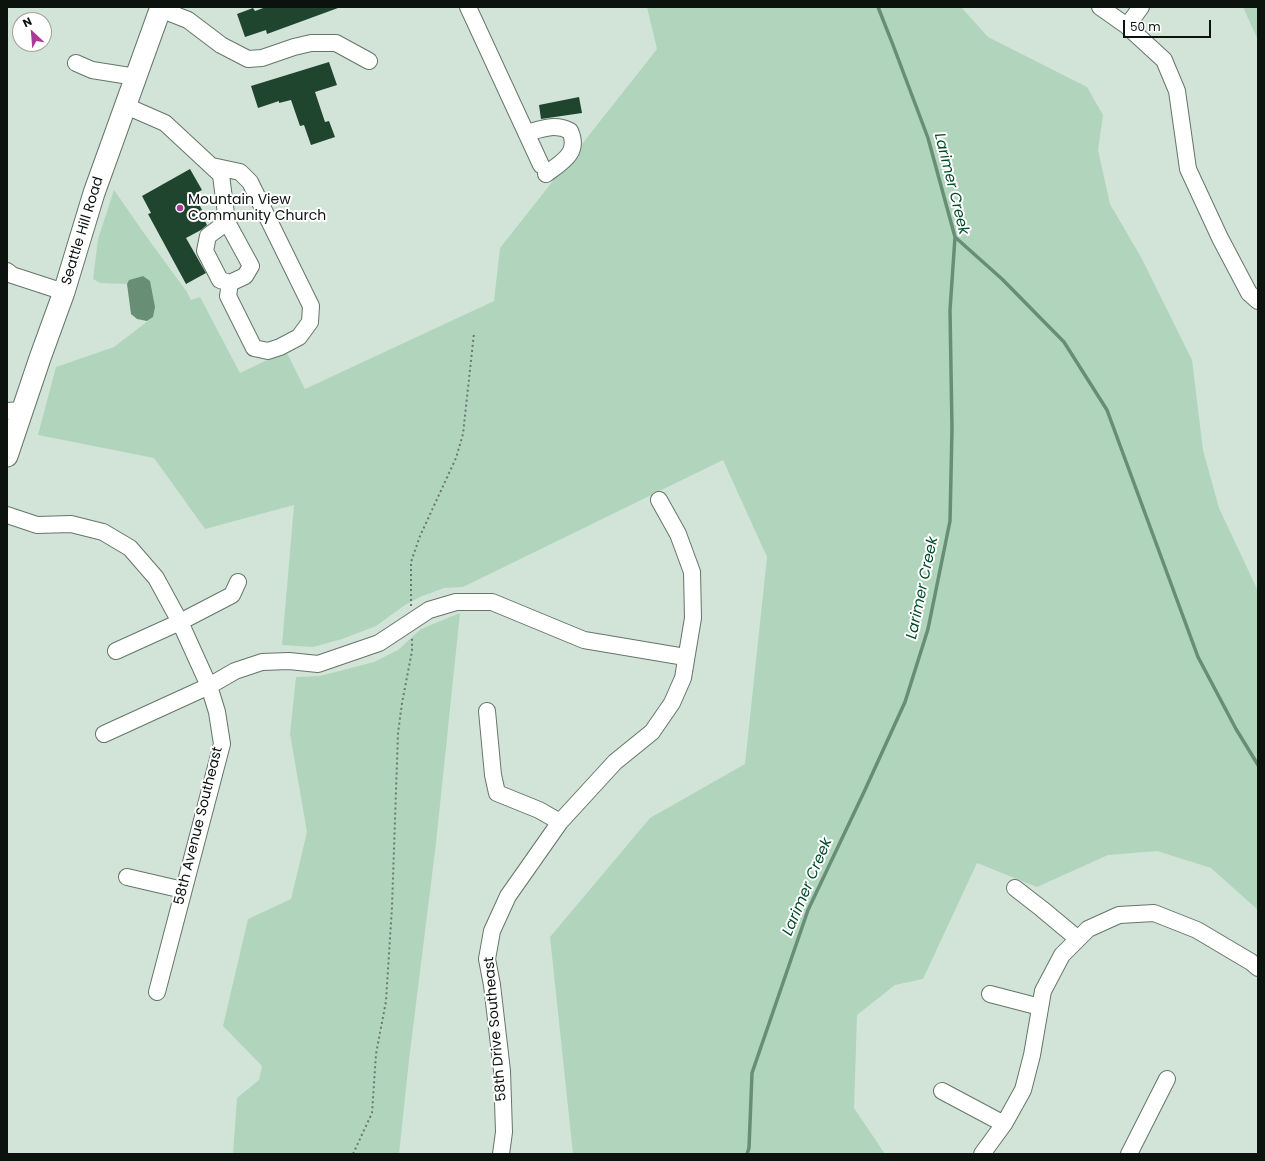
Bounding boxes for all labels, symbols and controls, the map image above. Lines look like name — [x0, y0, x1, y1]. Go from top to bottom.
north arrow — [12, 12, 52, 52]
scale bar — [1125, 12, 1213, 38]
text: N — [20, 13, 34, 31]
text: 50 m — [1130, 18, 1161, 35]
water label: Larimer Creek — [930, 131, 972, 237]
street label: Seattle Hill Road — [59, 175, 107, 287]
place label: Mountain View Community Church — [188, 192, 326, 224]
marker: Mountain View Community Church — [175, 203, 185, 213]
water label: Larimer Creek — [903, 535, 943, 641]
street label: 58th Avenue Southeast — [171, 745, 227, 907]
water label: Larimer Creek — [779, 836, 837, 938]
street label: 58th Drive Southeast — [481, 956, 511, 1102]

